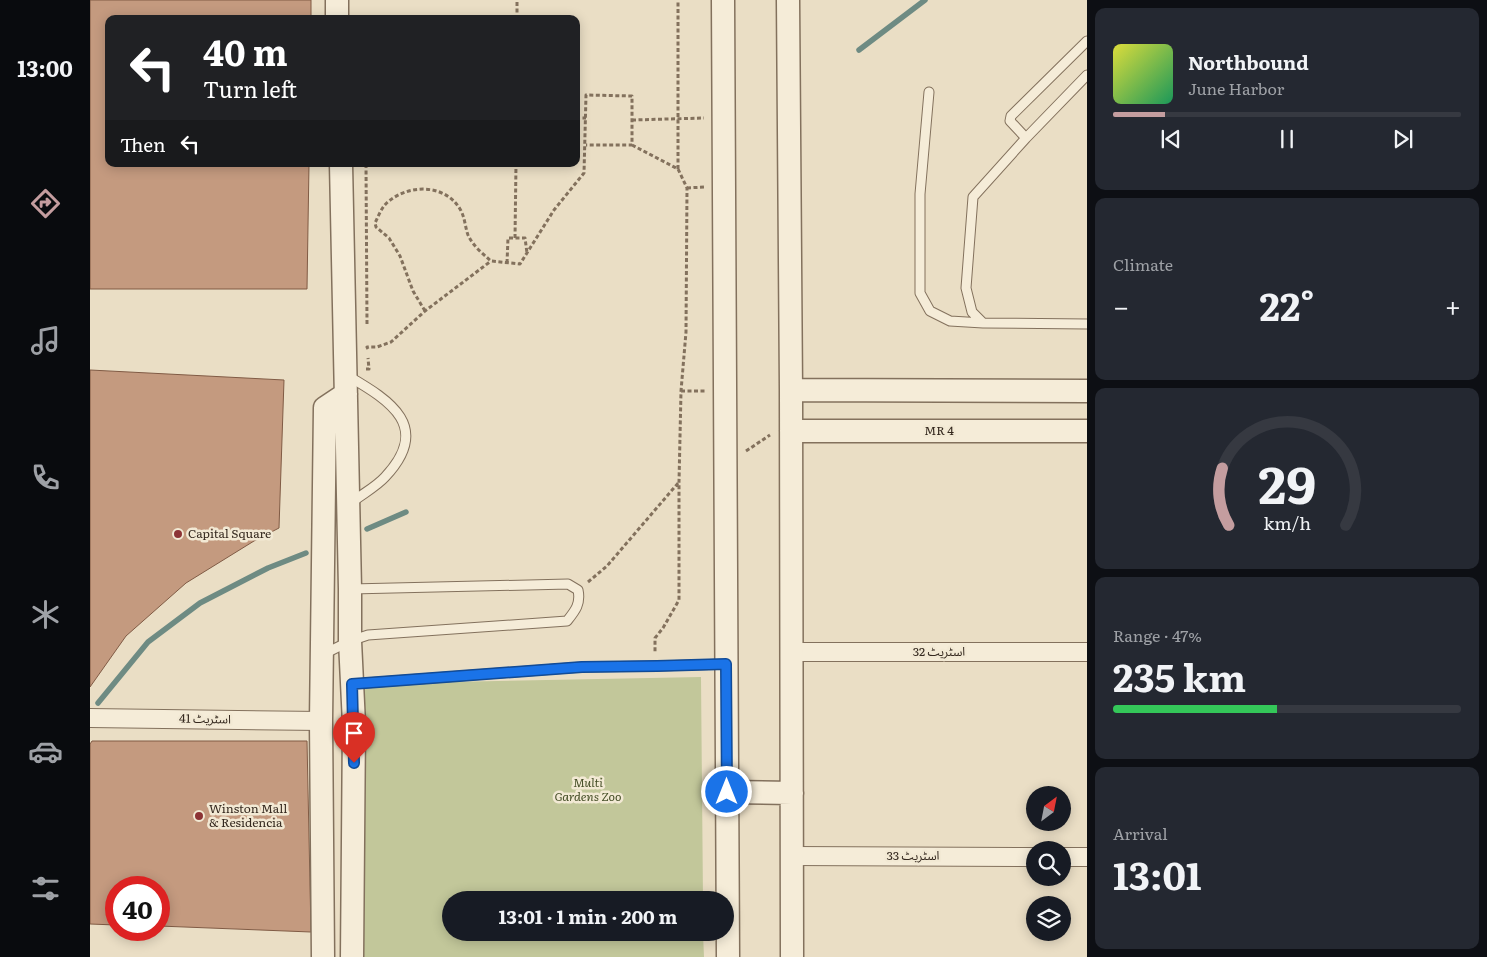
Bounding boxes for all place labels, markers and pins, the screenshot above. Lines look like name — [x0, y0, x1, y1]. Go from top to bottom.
place label: Capital Square — [188, 524, 271, 542]
marker: Capital Square — [172, 528, 184, 540]
pin — [333, 712, 375, 763]
place label: Winston Mall & Residencia — [209, 799, 287, 831]
marker: Winston Mall & Residencia — [193, 810, 205, 822]

